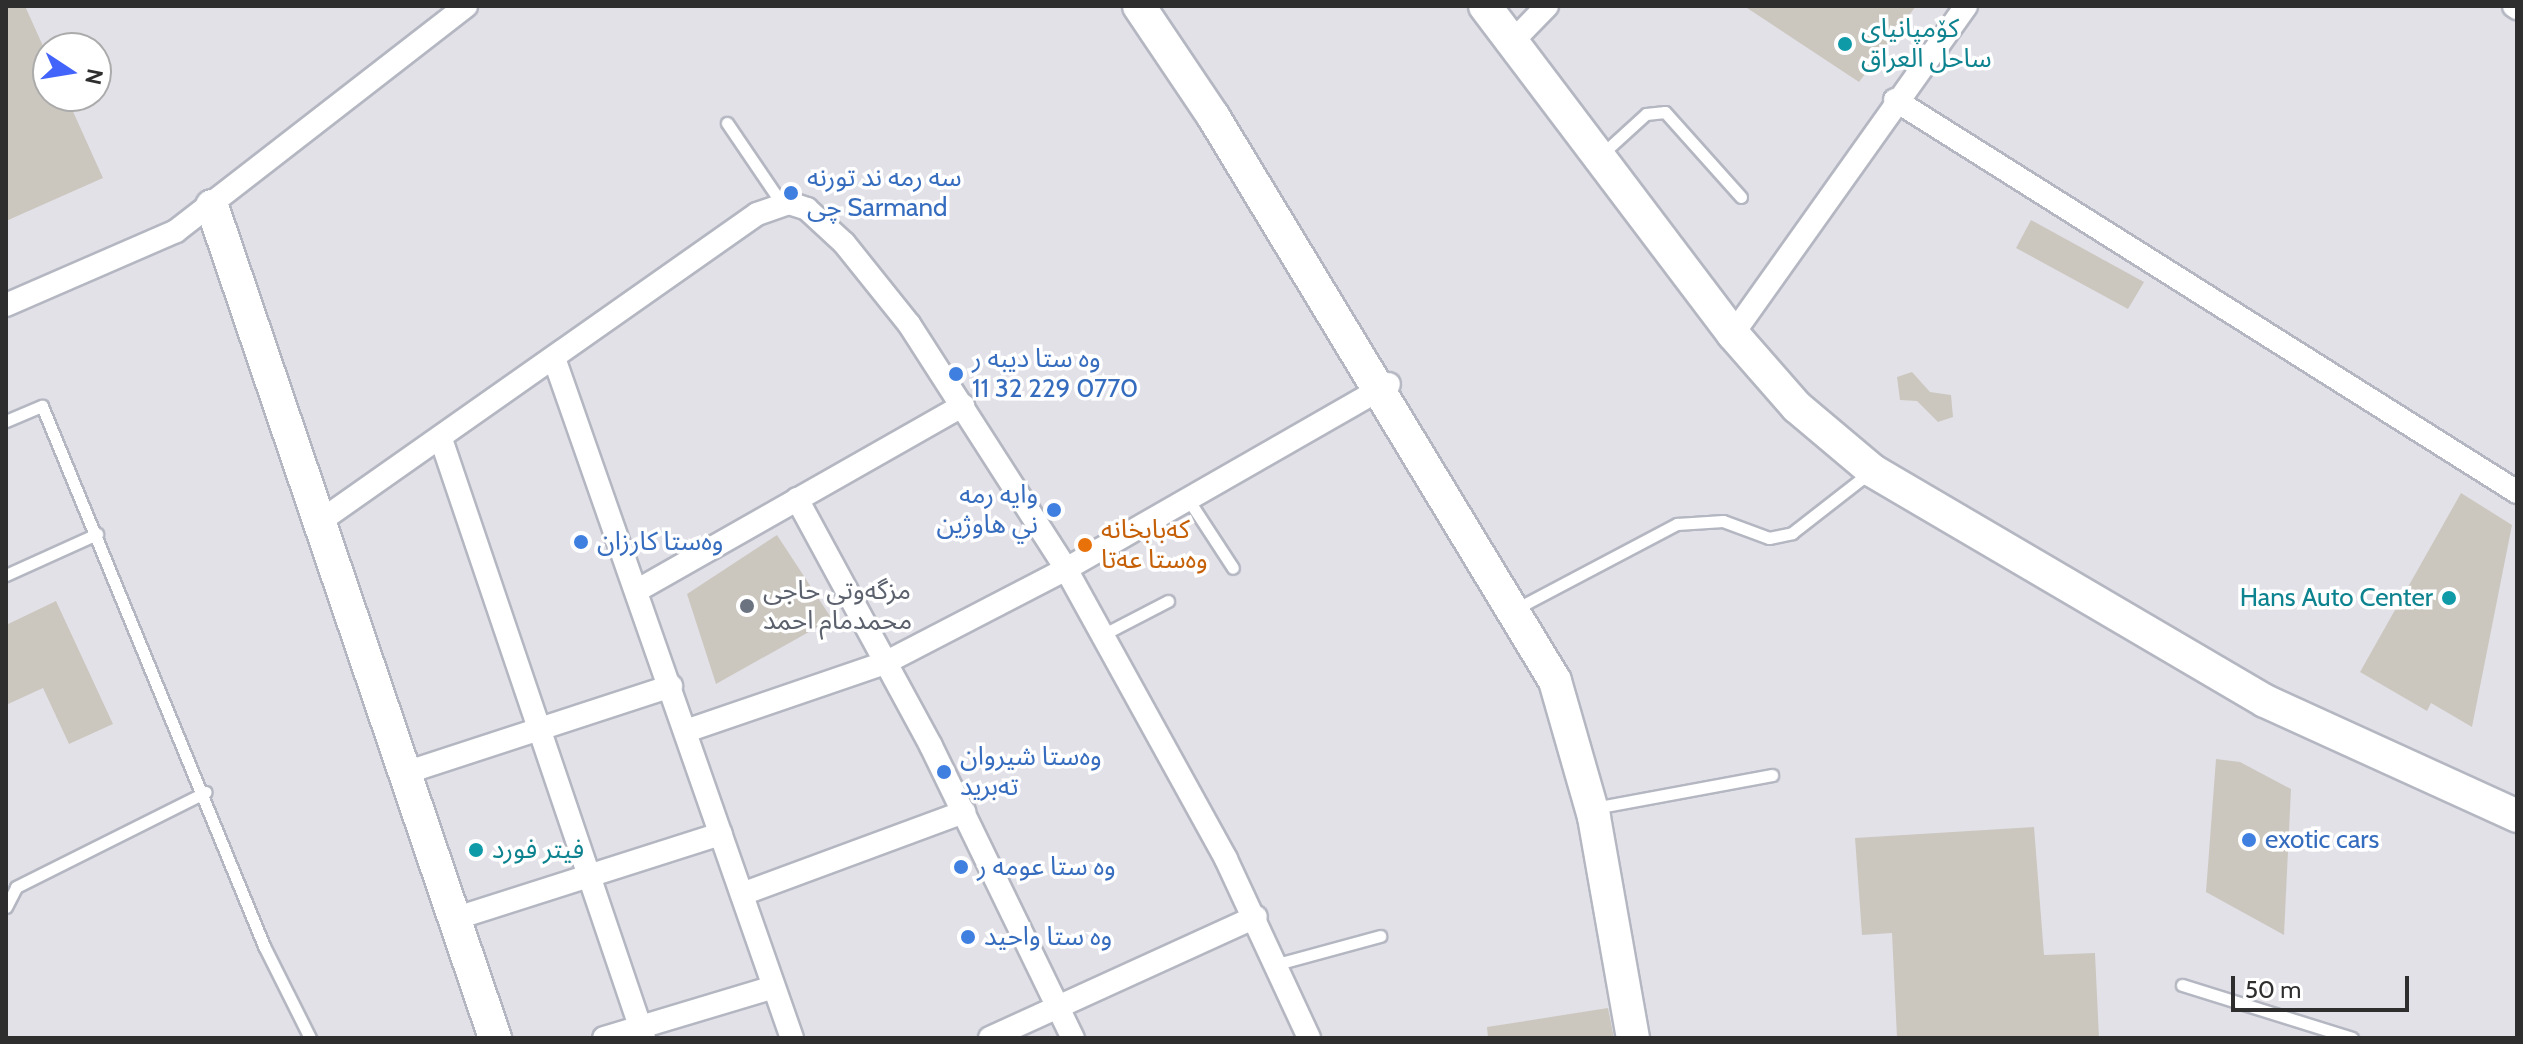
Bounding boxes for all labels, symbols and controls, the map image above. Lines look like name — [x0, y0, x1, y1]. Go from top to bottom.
place label: کۆمپانیای ساحل العراق — [1861, 13, 1992, 74]
north arrow — [32, 32, 112, 112]
marker: کۆمپانیای ساحل العراق — [1836, 35, 1854, 53]
text: N — [79, 66, 109, 87]
place label: سه رمه ند تورنه چی Sarmand — [807, 162, 962, 224]
marker: سه رمه ند تورنه چی Sarmand — [782, 184, 800, 202]
place label: وه ستا دیبه ر 11 32 229 0770 — [972, 343, 1138, 404]
marker: وه ستا دیبه ر 11 32 229 0770 — [947, 365, 965, 383]
place label: وايه رمه ني هاوژين — [936, 479, 1038, 540]
marker: وايه رمه ني هاوژين — [1045, 501, 1063, 519]
place label: کەبابخانە وەستا عەتا — [1101, 514, 1208, 576]
place label: وەستا کارزان — [597, 526, 723, 558]
marker: وەستا کارزان — [572, 533, 590, 551]
marker: کەبابخانە وەستا عەتا — [1076, 536, 1094, 554]
place label: مزگەوتی حاجی محمدمام احمد — [763, 575, 912, 636]
place label: Hans Auto Center — [2240, 582, 2433, 614]
marker: Hans Auto Center — [2440, 589, 2458, 607]
marker: مزگەوتی حاجی محمدمام احمد — [738, 597, 756, 615]
place label: وەستا شیروان تەبرید — [960, 741, 1102, 802]
marker: وەستا شیروان تەبرید — [935, 763, 953, 781]
place label: exotic cars — [2265, 824, 2379, 856]
marker: exotic cars — [2240, 831, 2258, 849]
place label: فيتر فورد — [492, 834, 584, 866]
marker: فيتر فورد — [467, 841, 485, 859]
place label: وه ستا عومه ر — [977, 851, 1116, 883]
marker: وه ستا عومه ر — [952, 858, 970, 876]
place label: وه ستا واحید — [984, 921, 1112, 953]
marker: وه ستا واحید — [959, 928, 977, 946]
scale bar — [2235, 960, 2413, 1010]
text: 50 m — [2245, 975, 2301, 1004]

